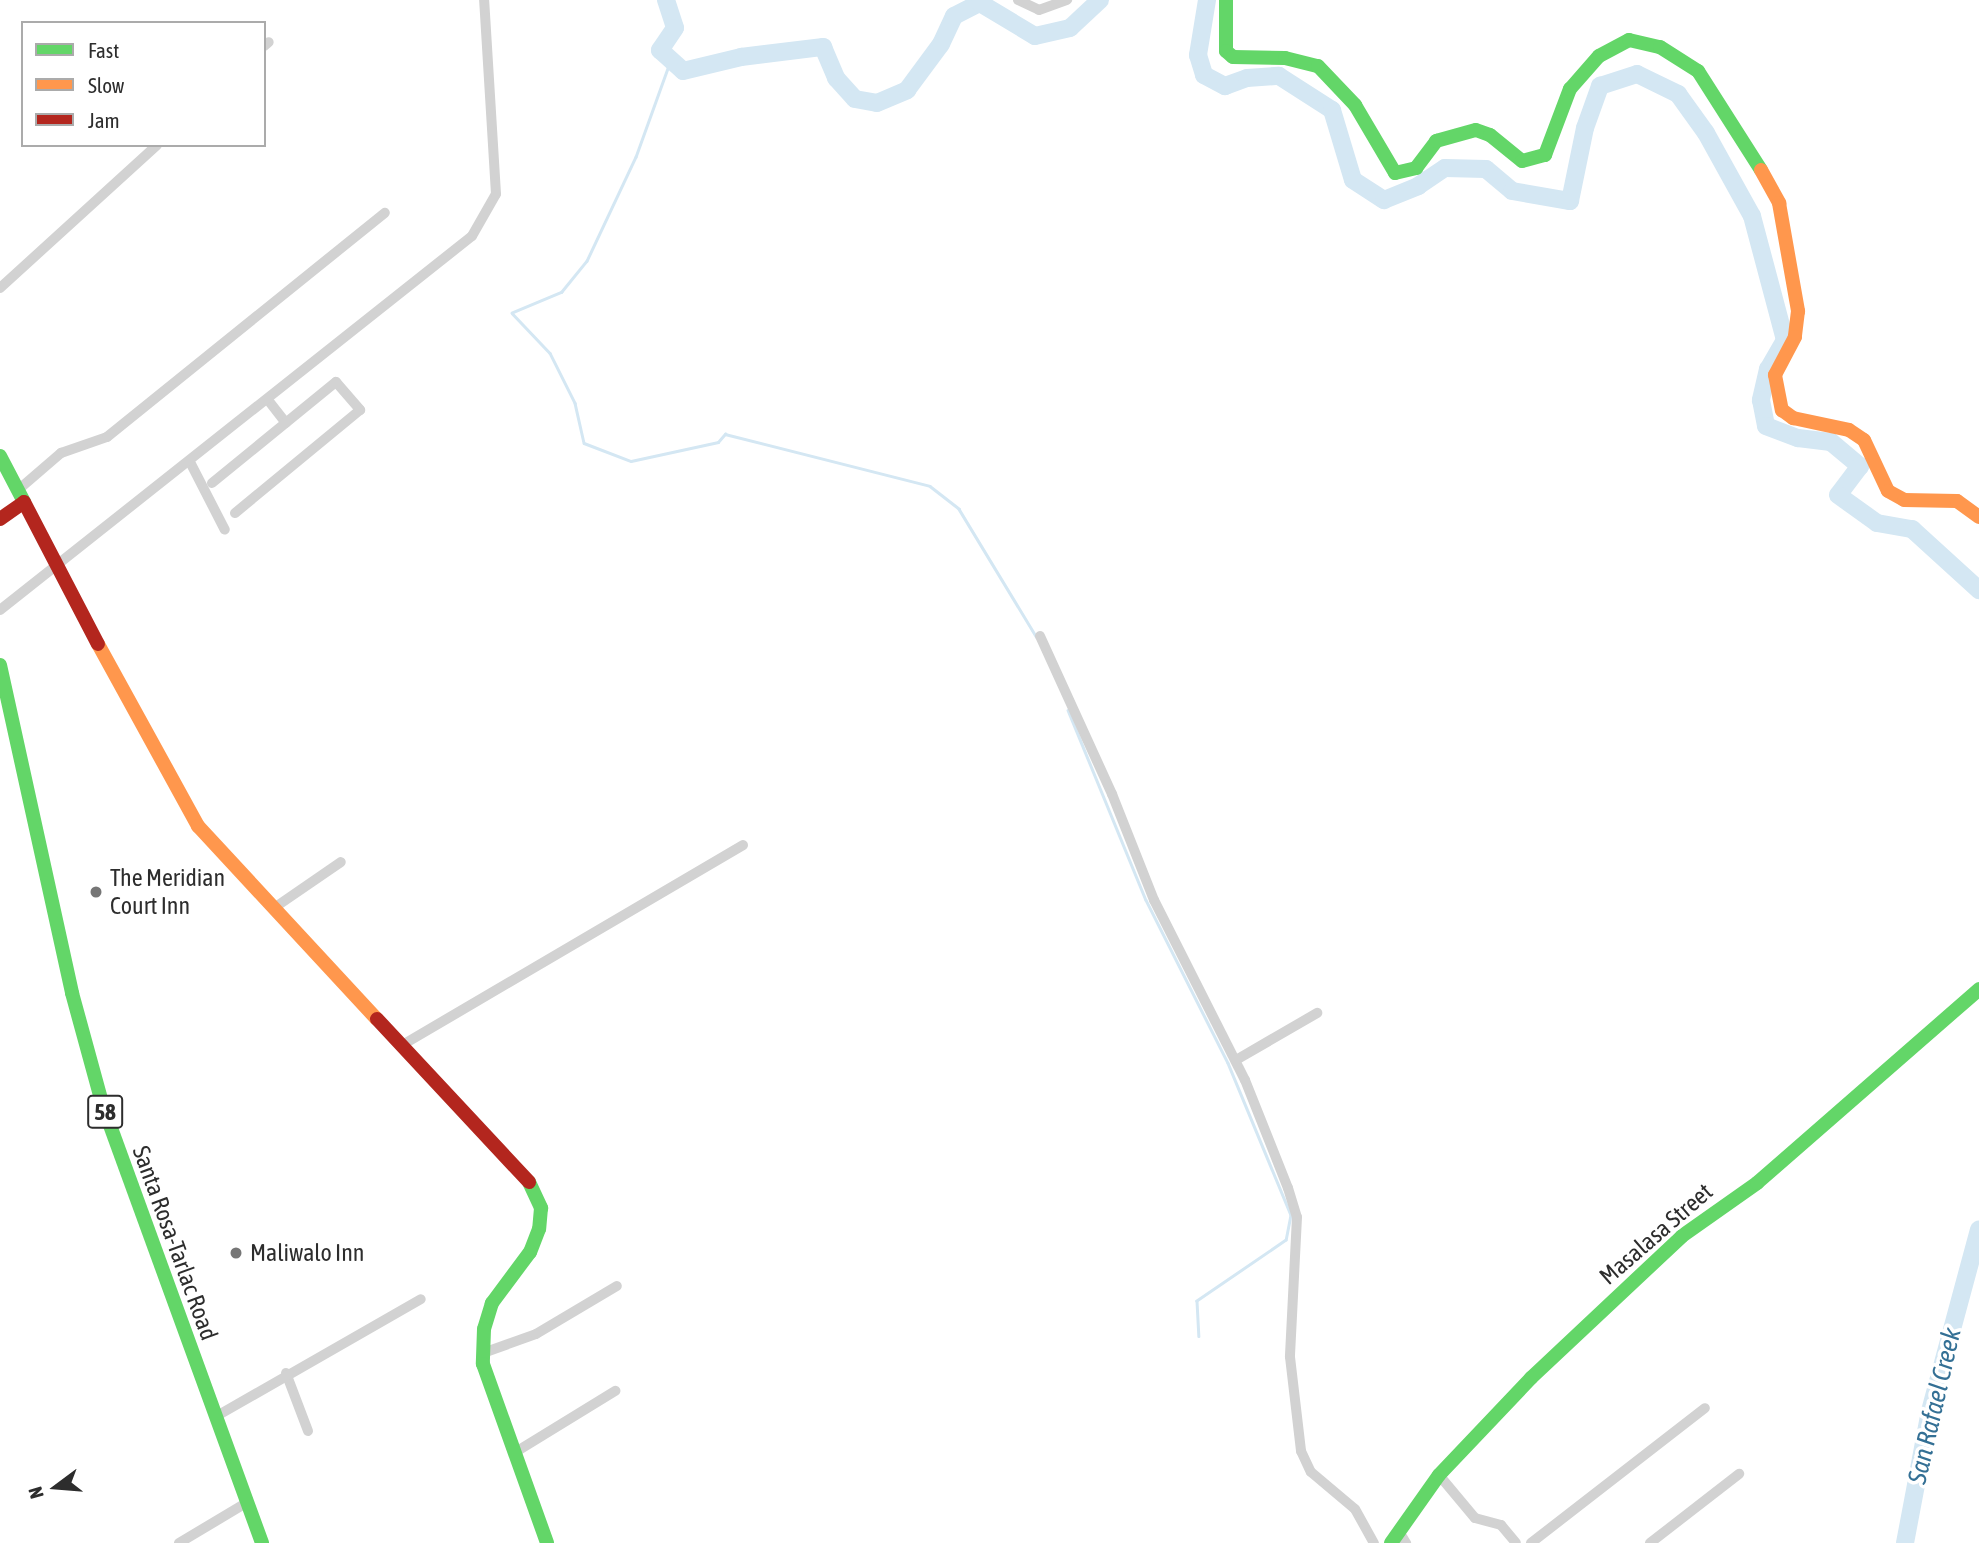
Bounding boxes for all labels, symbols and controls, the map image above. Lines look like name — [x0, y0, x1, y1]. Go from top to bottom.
legend — [21, 21, 266, 147]
text: Fast — [88, 38, 119, 62]
text: Slow — [88, 73, 124, 97]
text: Jam — [88, 108, 120, 132]
place label: The Meridian Court Inn — [110, 864, 225, 920]
marker: The Meridian Court Inn — [88, 884, 104, 900]
road number: 58 — [86, 1092, 124, 1132]
street label: Santa Rosa-Tarlac Road — [126, 1142, 224, 1344]
street label: Masalasa Street — [1594, 1177, 1718, 1291]
place label: Maliwalo Inn — [250, 1239, 364, 1267]
marker: Maliwalo Inn — [228, 1245, 244, 1261]
water label: San Rafael Creek — [1902, 1325, 1968, 1487]
north arrow — [21, 1452, 91, 1522]
text: N — [24, 1484, 48, 1501]

